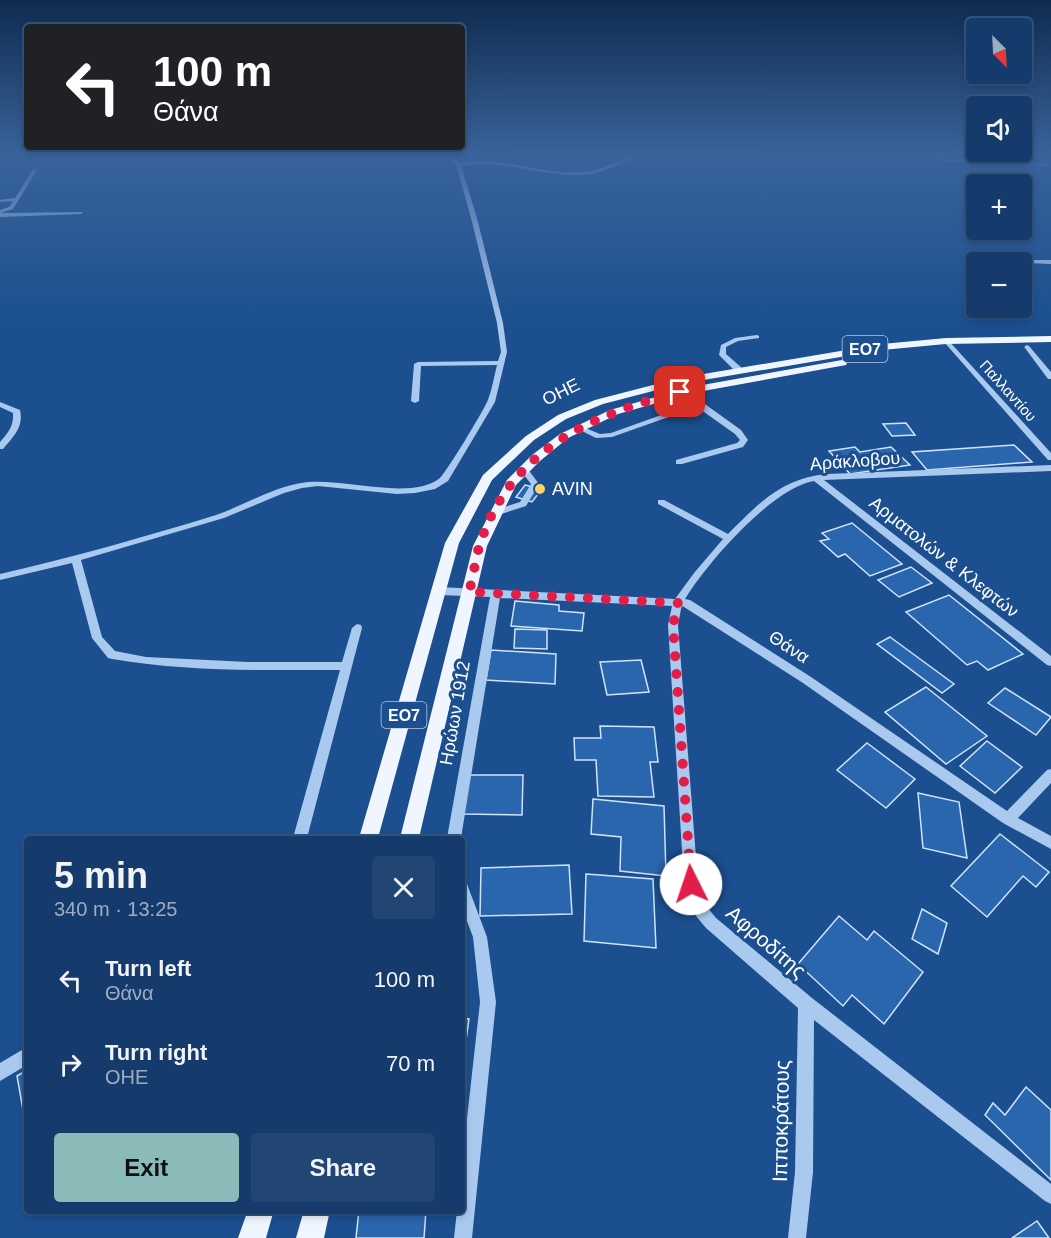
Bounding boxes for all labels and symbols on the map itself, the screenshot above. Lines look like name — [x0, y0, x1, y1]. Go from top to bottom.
north arrow — [966, 18, 1032, 84]
road number: ΕΟ7 — [842, 336, 888, 362]
street label: Παλλαντίου — [977, 357, 1040, 425]
pin — [654, 366, 705, 417]
street label: ΟΗΕ — [539, 374, 583, 410]
street label: Αράκλοβου — [809, 448, 901, 474]
place label: AVIN — [552, 479, 593, 499]
marker: AVIN — [533, 482, 547, 496]
street label: Αρματολών & Κλεφτών — [865, 493, 1023, 621]
street label: Θάνα — [765, 627, 813, 667]
street label: Ηρώων 1912 — [436, 659, 474, 767]
road number: ΕΟ7 — [382, 702, 426, 728]
position arrow — [659, 852, 723, 916]
street label: Αφροδίτης — [722, 901, 811, 982]
street label: Ιπποκράτους — [768, 1060, 793, 1182]

